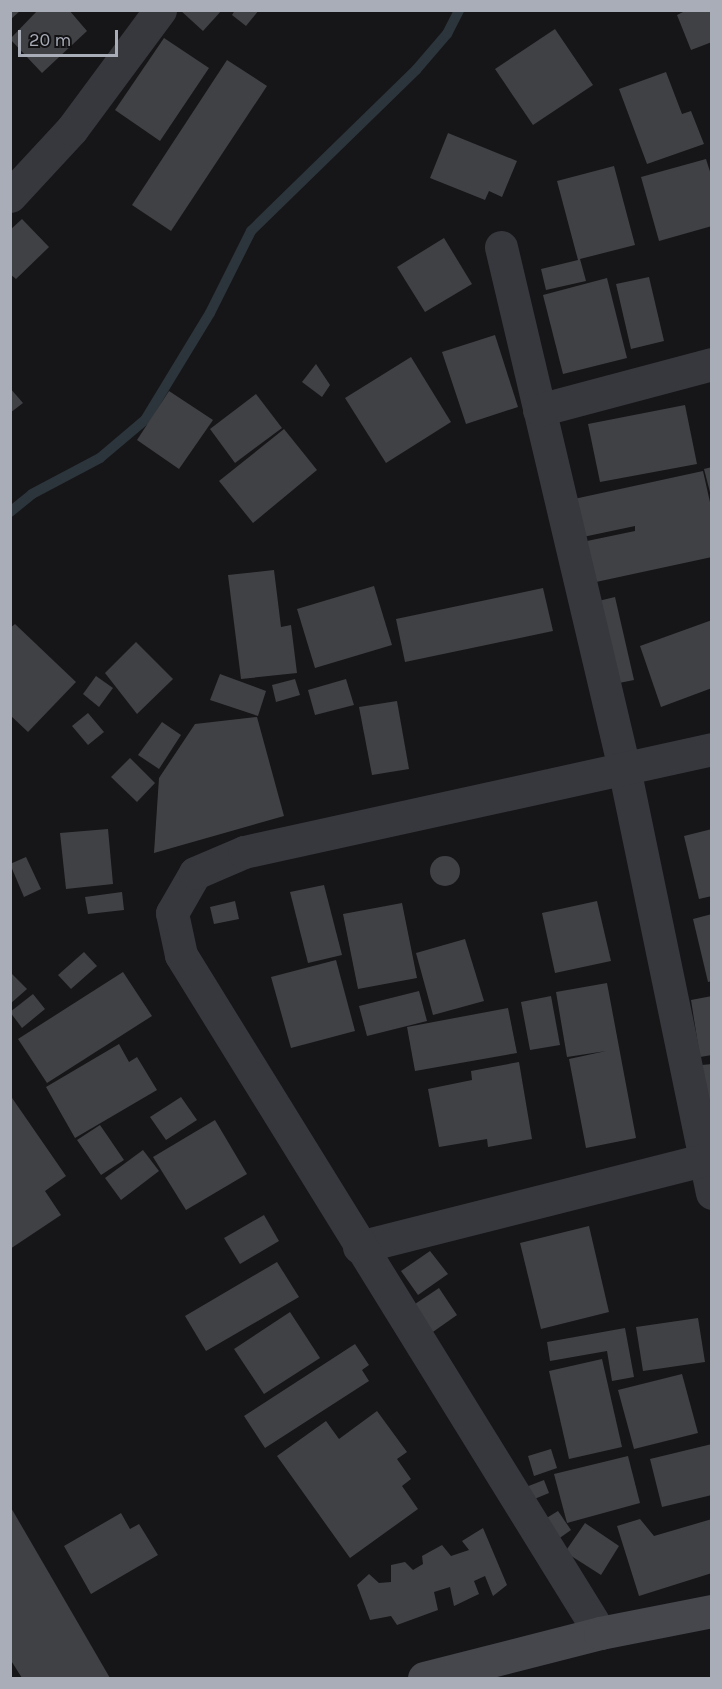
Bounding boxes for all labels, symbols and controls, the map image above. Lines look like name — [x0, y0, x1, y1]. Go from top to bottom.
scale bar — [21, 18, 122, 56]
text: 20 m — [29, 29, 71, 51]

